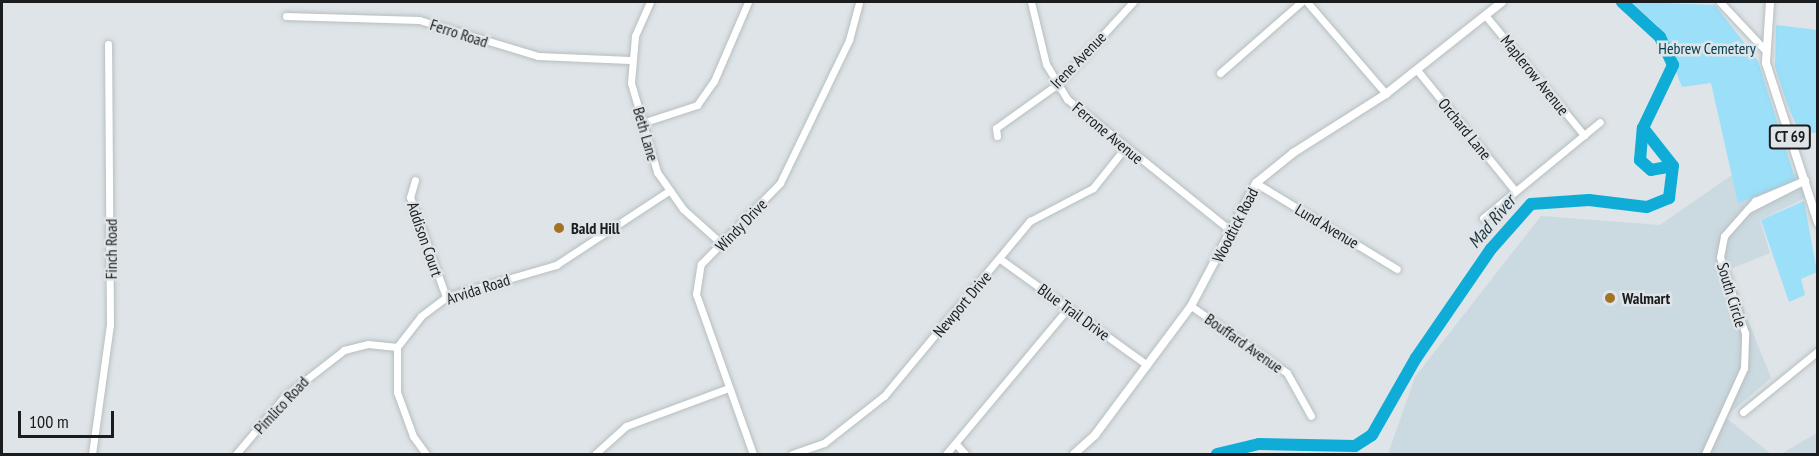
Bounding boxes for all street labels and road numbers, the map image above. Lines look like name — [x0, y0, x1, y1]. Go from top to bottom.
street label: Ferro Road — [428, 15, 490, 51]
street label: Irene Avenue — [1046, 27, 1110, 93]
street label: Maplerow Avenue — [1497, 31, 1573, 119]
street label: Orchard Lane — [1434, 94, 1496, 164]
street label: Ferrone Avenue — [1069, 98, 1147, 168]
street label: Beth Lane — [629, 105, 663, 163]
road number: CT 69 — [1768, 125, 1812, 149]
street label: Woodtick Road — [1208, 184, 1262, 266]
street label: Windy Drive — [711, 194, 771, 256]
street label: Addison Court — [403, 199, 447, 279]
street label: Lund Avenue — [1292, 199, 1362, 253]
street label: Finch Road — [101, 219, 121, 279]
street label: South Circle — [1713, 260, 1751, 330]
street label: Newport Drive — [929, 267, 995, 341]
street label: Arvida Road — [444, 270, 512, 308]
street label: Blue Trail Drive — [1034, 279, 1114, 345]
street label: Bouffard Avenue — [1201, 309, 1287, 377]
street label: Pimlico Road — [250, 372, 312, 438]

